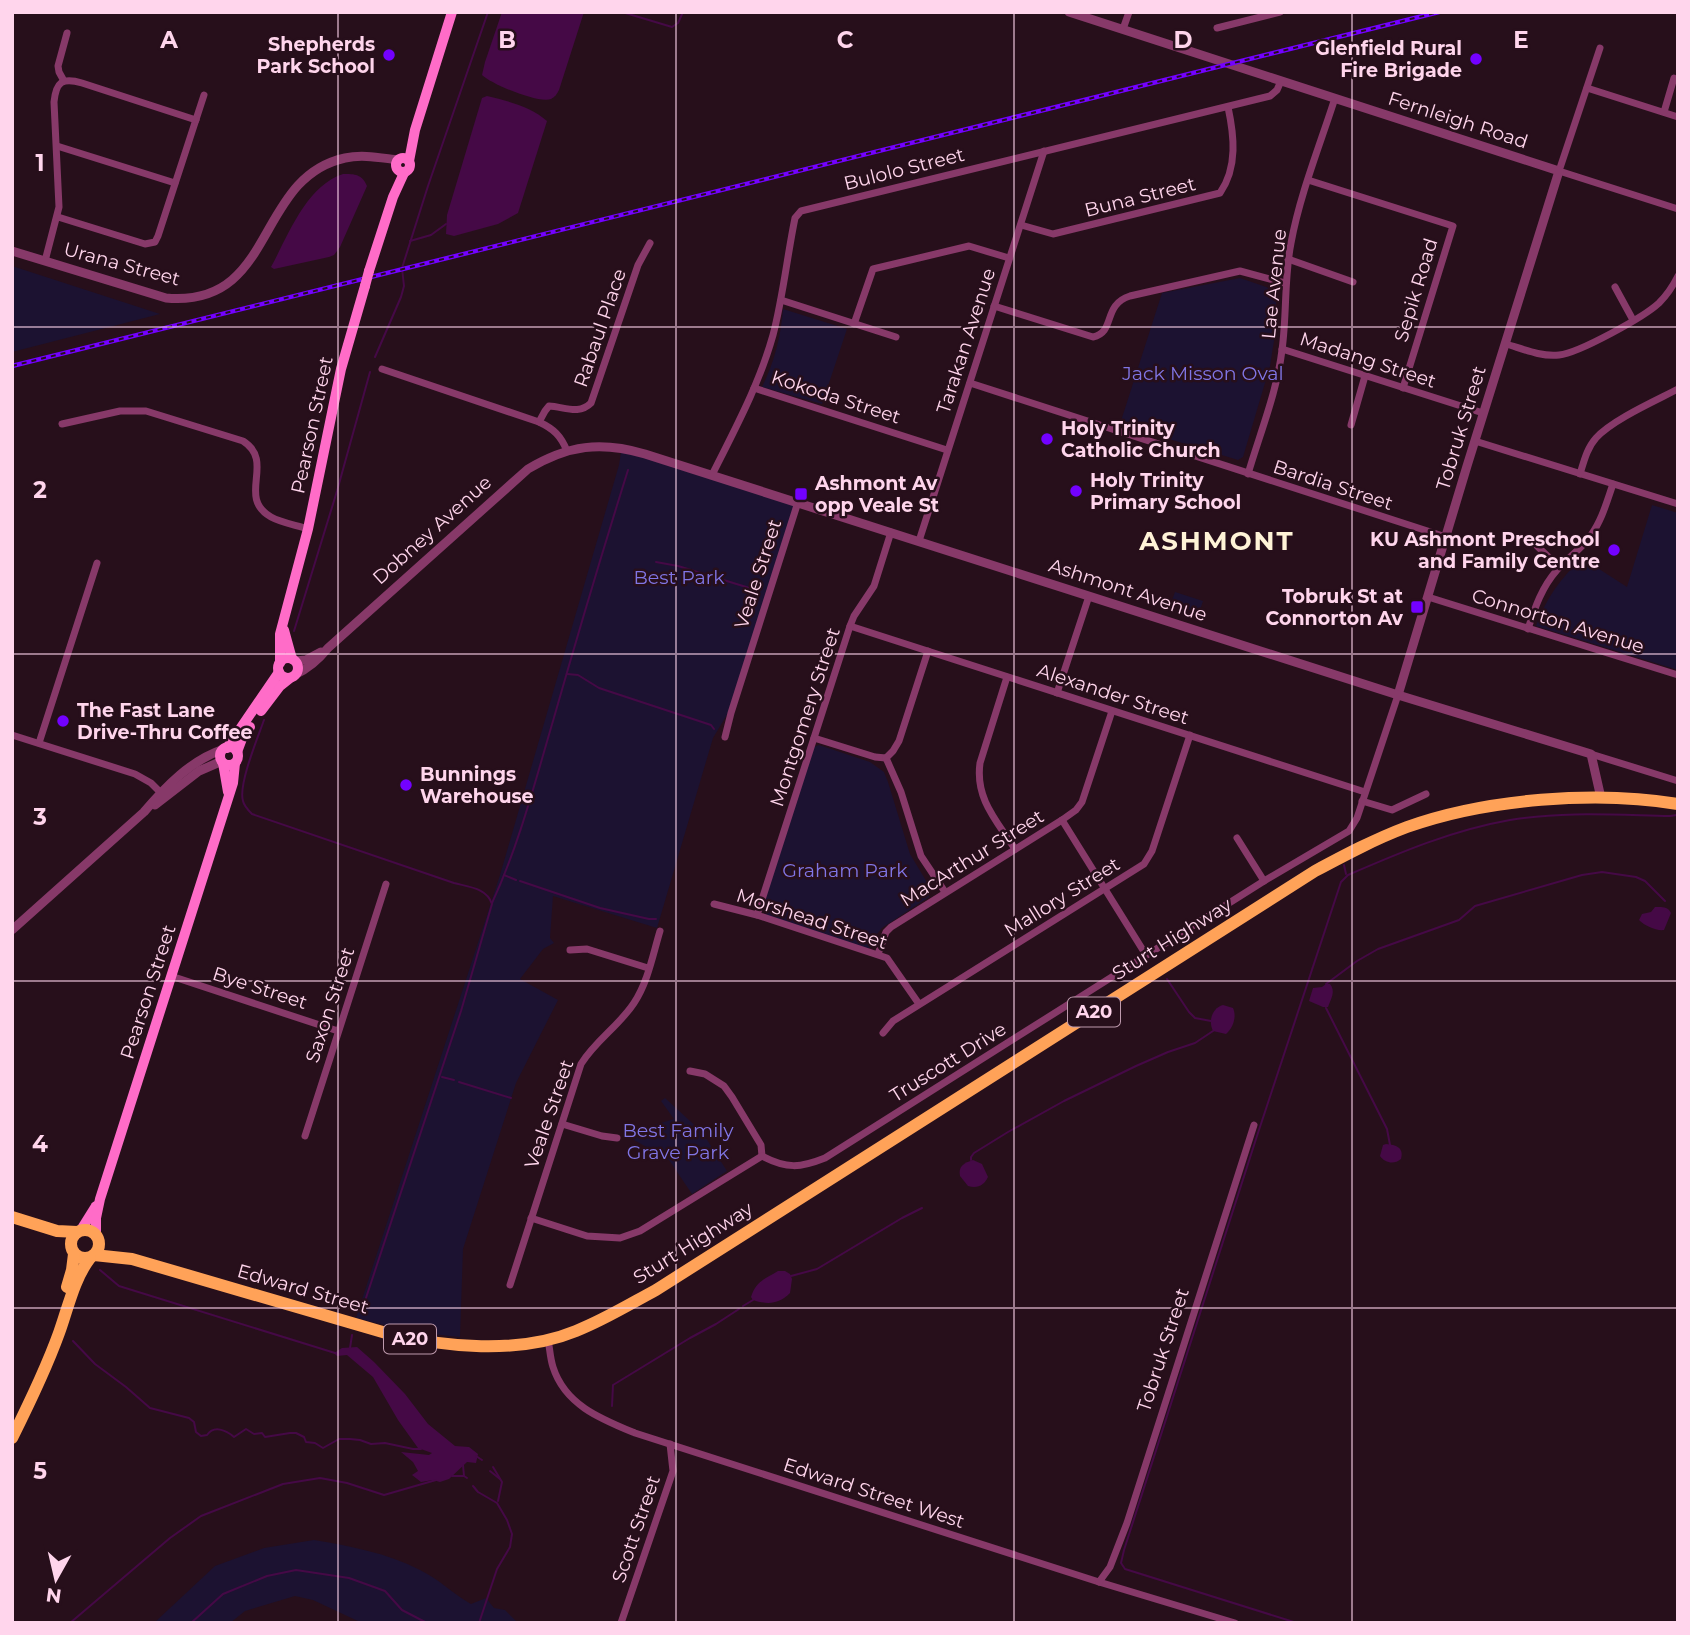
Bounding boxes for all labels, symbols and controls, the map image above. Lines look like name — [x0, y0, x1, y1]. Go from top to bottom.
text: A — [159, 26, 178, 54]
text: B — [498, 26, 516, 54]
text: C — [837, 26, 854, 54]
text: D — [1174, 26, 1193, 54]
text: E — [1513, 26, 1529, 54]
place label: Shepherds Park School — [257, 33, 375, 78]
place label: Glenfield Rural Fire Brigade — [1315, 37, 1462, 82]
marker: Shepherds Park School — [381, 47, 397, 63]
marker: Glenfield Rural Fire Brigade — [1468, 51, 1484, 67]
street label: Fernleigh Road — [1385, 87, 1531, 153]
street label: Bulolo Street — [841, 143, 967, 195]
text: 1 — [35, 149, 45, 177]
street label: Buna Street — [1082, 172, 1198, 222]
street label: Lae Avenue — [1257, 228, 1291, 340]
street label: Sepik Road — [1389, 235, 1443, 345]
street label: Urana Street — [61, 237, 183, 291]
street label: Tarakan Avenue — [932, 265, 1000, 417]
street label: Rabaul Place — [569, 266, 631, 390]
street label: Madang Street — [1297, 327, 1439, 393]
street label: Pearson Street — [286, 354, 338, 496]
park label: Jack Misson Oval — [1121, 362, 1284, 385]
street label: Tobruk Street — [1431, 363, 1491, 493]
street label: Kokoda Street — [769, 365, 904, 429]
place label: Holy Trinity Catholic Church — [1061, 417, 1221, 462]
marker: Holy Trinity Catholic Church — [1039, 431, 1055, 447]
street label: Bardia Street — [1270, 455, 1396, 515]
place label: Holy Trinity Primary School — [1090, 469, 1241, 514]
street label: Dobney Avenue — [368, 471, 496, 589]
place label: Ashmont Av opp Veale St — [814, 472, 939, 517]
text: 2 — [33, 476, 47, 504]
marker: Holy Trinity Primary School — [1068, 483, 1084, 499]
marker: Ashmont Av opp Veale St — [793, 486, 809, 502]
street label: Veale Street — [730, 516, 787, 632]
district label: ASHMONT — [1138, 525, 1295, 557]
place label: KU Ashmont Preschool and Family Centre — [1370, 528, 1600, 573]
marker: KU Ashmont Preschool and Family Centre — [1606, 542, 1622, 558]
street label: Ashmont Avenue — [1046, 554, 1210, 626]
park label: Best Park — [633, 566, 725, 589]
street label: Connorton Avenue — [1469, 584, 1647, 658]
place label: Tobruk St at Connorton Av — [1266, 585, 1404, 630]
marker: Tobruk St at Connorton Av — [1409, 599, 1425, 615]
street label: Montgomery Street — [765, 624, 845, 809]
street label: Alexander Street — [1034, 659, 1192, 729]
place label: The Fast Lane Drive-Thru Coffee — [77, 699, 252, 744]
marker: The Fast Lane Drive-Thru Coffee — [55, 713, 71, 729]
place label: Bunnings Warehouse — [420, 763, 534, 808]
marker: Bunnings Warehouse — [398, 777, 414, 793]
text: 3 — [32, 803, 47, 831]
street label: MacArthur Street — [896, 804, 1048, 911]
street label: Mallory Street — [1000, 852, 1124, 942]
park label: Graham Park — [782, 859, 908, 882]
street label: Morshead Street — [734, 884, 891, 954]
street label: Sturt Highway — [1108, 893, 1237, 985]
street label: Pearson Street — [115, 922, 181, 1062]
street label: Saxon Street — [301, 944, 360, 1066]
street label: Bye Street — [210, 962, 311, 1014]
road number: A20 — [1068, 998, 1120, 1027]
street label: Truscott Drive — [886, 1017, 1010, 1107]
street label: Veale Street — [520, 1056, 578, 1171]
park label: Best Family Grave Park — [622, 1119, 734, 1164]
text: 4 — [32, 1130, 48, 1158]
street label: Sturt Highway — [629, 1197, 758, 1289]
street label: Edward Street — [235, 1259, 372, 1319]
street label: Tobruk Street — [1132, 1285, 1194, 1415]
road number: A20 — [384, 1324, 436, 1354]
street label: Edward Street West — [780, 1453, 968, 1533]
text: 5 — [33, 1457, 47, 1485]
street label: Scott Street — [607, 1472, 665, 1586]
north arrow — [21, 1544, 91, 1614]
text: N — [44, 1583, 63, 1608]

